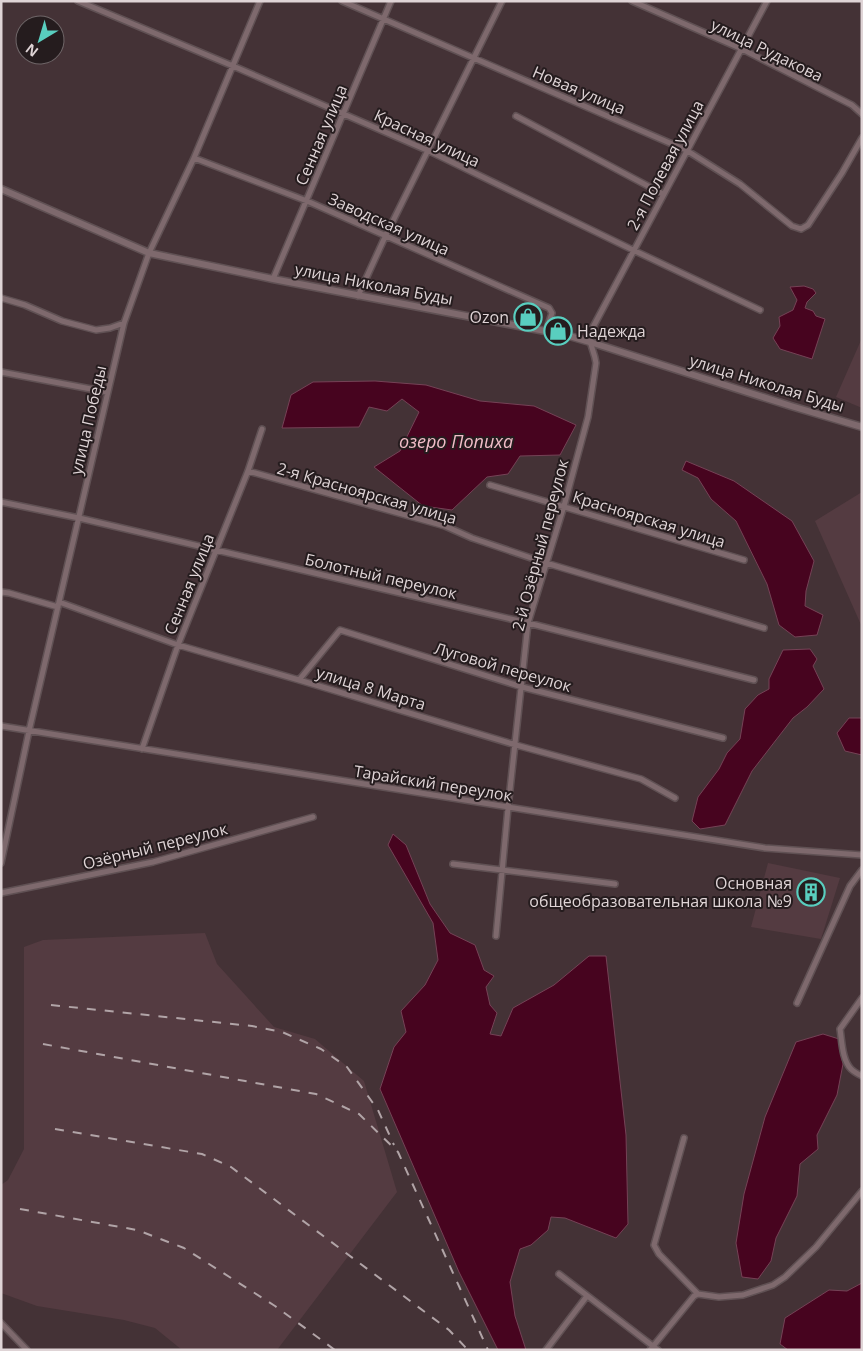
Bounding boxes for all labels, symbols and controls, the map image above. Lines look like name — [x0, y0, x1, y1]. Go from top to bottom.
street label: улица Рудакова — [707, 13, 827, 87]
north arrow — [15, 15, 65, 65]
text: N — [21, 40, 42, 62]
street label: Новая улица — [529, 61, 629, 119]
street label: Сенная улица — [290, 81, 352, 189]
street label: 2-я Полевая улица — [621, 96, 709, 234]
street label: Красная улица — [371, 104, 483, 172]
street label: Заводская улица — [325, 187, 453, 261]
street label: улица Николая Буды — [293, 258, 455, 310]
shop icon: Ozon — [513, 302, 543, 332]
place label: Ozon — [470, 306, 509, 328]
shop icon: Надежда — [543, 316, 573, 346]
place label: Надежда — [577, 320, 646, 342]
street label: улица Николая Буды — [687, 349, 847, 417]
street label: улица Победы — [65, 363, 111, 477]
water label: озеро Попиха — [399, 429, 513, 453]
street label: 2-й Озёрный переулок — [506, 456, 574, 633]
street label: 2-я Красноярская улица — [275, 457, 459, 529]
street label: Красноярская улица — [570, 485, 728, 553]
street label: Сенная улица — [159, 530, 219, 638]
street label: Болотный переулок — [303, 548, 460, 604]
street label: Луговой переулок — [432, 637, 575, 697]
street label: улица 8 Марта — [314, 661, 428, 715]
street label: Тарайский переулок — [352, 760, 514, 806]
street label: Озёрный переулок — [80, 817, 230, 875]
place label: Основная общеобразовательная школа №9 — [529, 872, 792, 912]
building icon: Основная общеобразовательная школа №9 — [796, 877, 826, 907]

